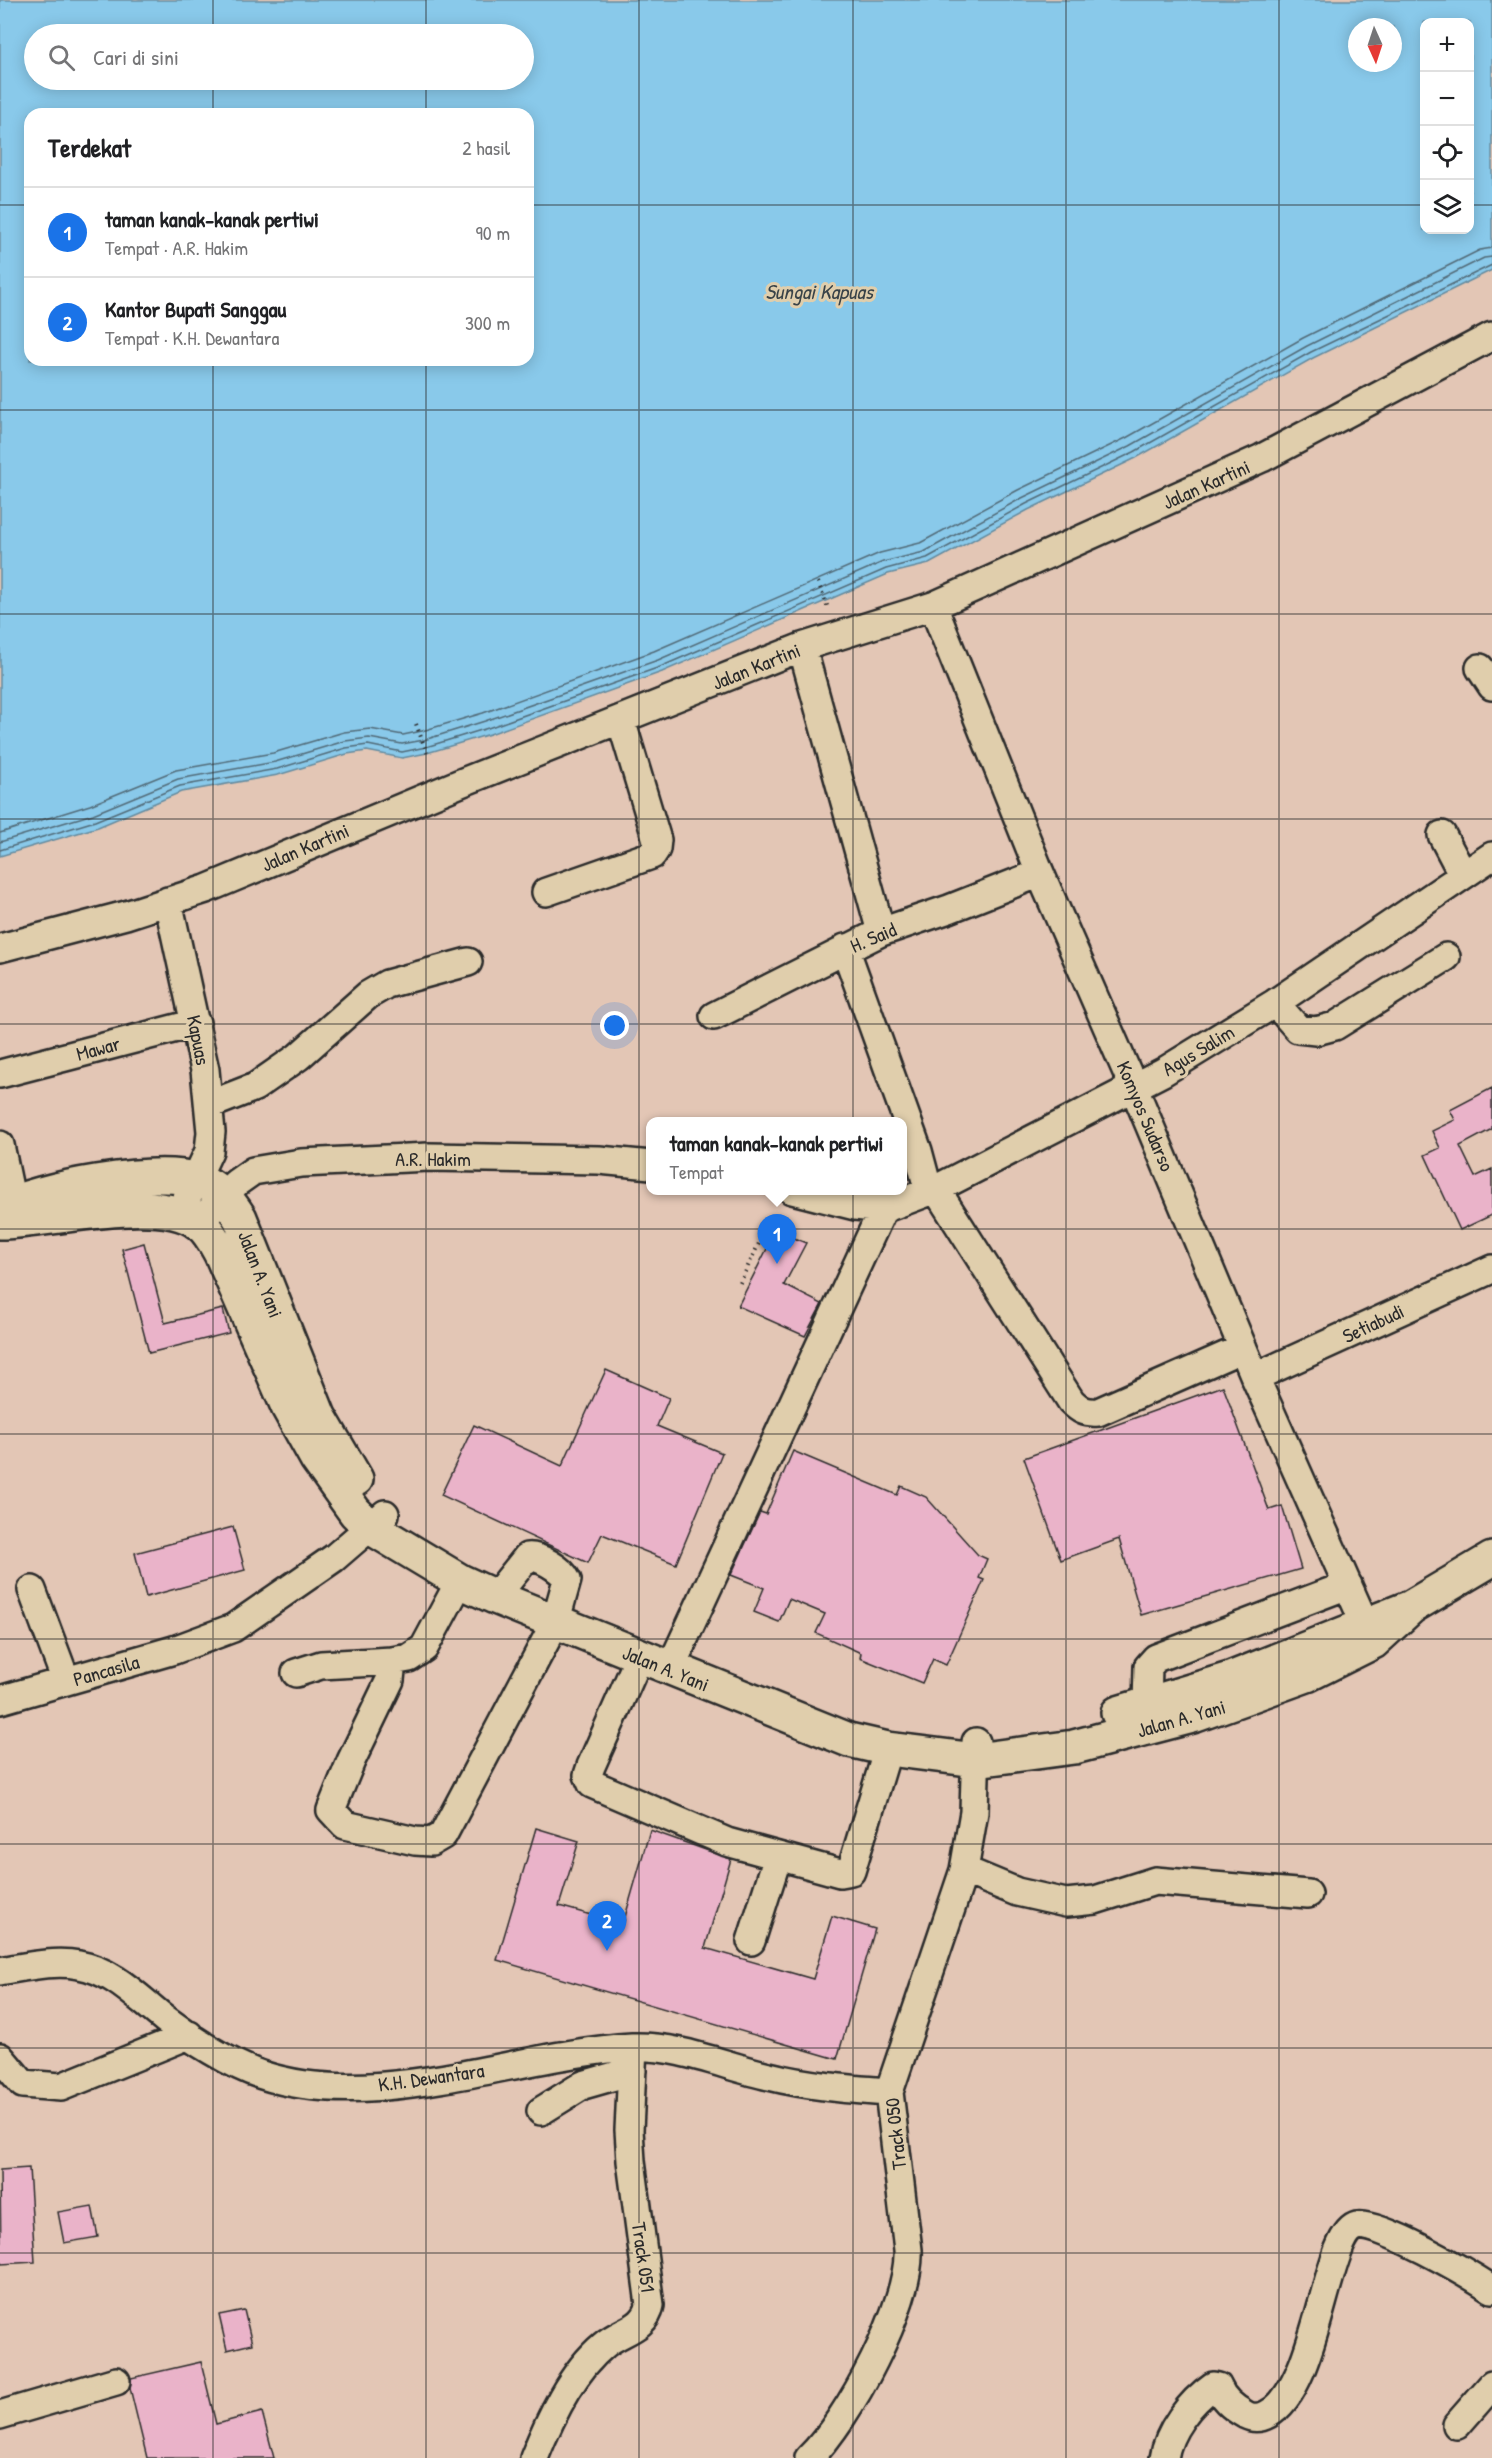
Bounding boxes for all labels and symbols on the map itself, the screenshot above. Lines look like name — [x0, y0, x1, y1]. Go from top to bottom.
north arrow — [1348, 18, 1402, 72]
water label: Sungai Kapuas — [765, 277, 875, 306]
street label: Jalan Kartini — [1158, 453, 1254, 515]
street label: Jalan Kartini — [708, 636, 804, 696]
street label: Jalan Kartini — [257, 816, 353, 878]
street label: H. Said — [846, 915, 900, 959]
your location — [600, 1011, 629, 1040]
street label: Kapuas — [181, 1013, 217, 1068]
street label: Agus Salim — [1157, 1018, 1239, 1082]
street label: Mawar — [73, 1029, 123, 1067]
street label: Komyos Sudarso — [1111, 1057, 1181, 1175]
street label: A.R. Hakim — [395, 1145, 471, 1172]
pin: 1 — [758, 1214, 796, 1264]
street label: Jalan A. Yani — [232, 1227, 290, 1321]
street label: Setiabudi — [1338, 1297, 1408, 1349]
street label: Jalan A. Yani — [619, 1638, 713, 1698]
street label: Pancasila — [70, 1648, 142, 1692]
street label: Jalan A. Yani — [1134, 1692, 1228, 1744]
pin: 2 — [588, 1902, 626, 1951]
street label: K.H. Dewantara — [376, 2056, 486, 2098]
street label: Track 050 — [878, 2097, 912, 2171]
street label: Track 051 — [626, 2220, 662, 2294]

